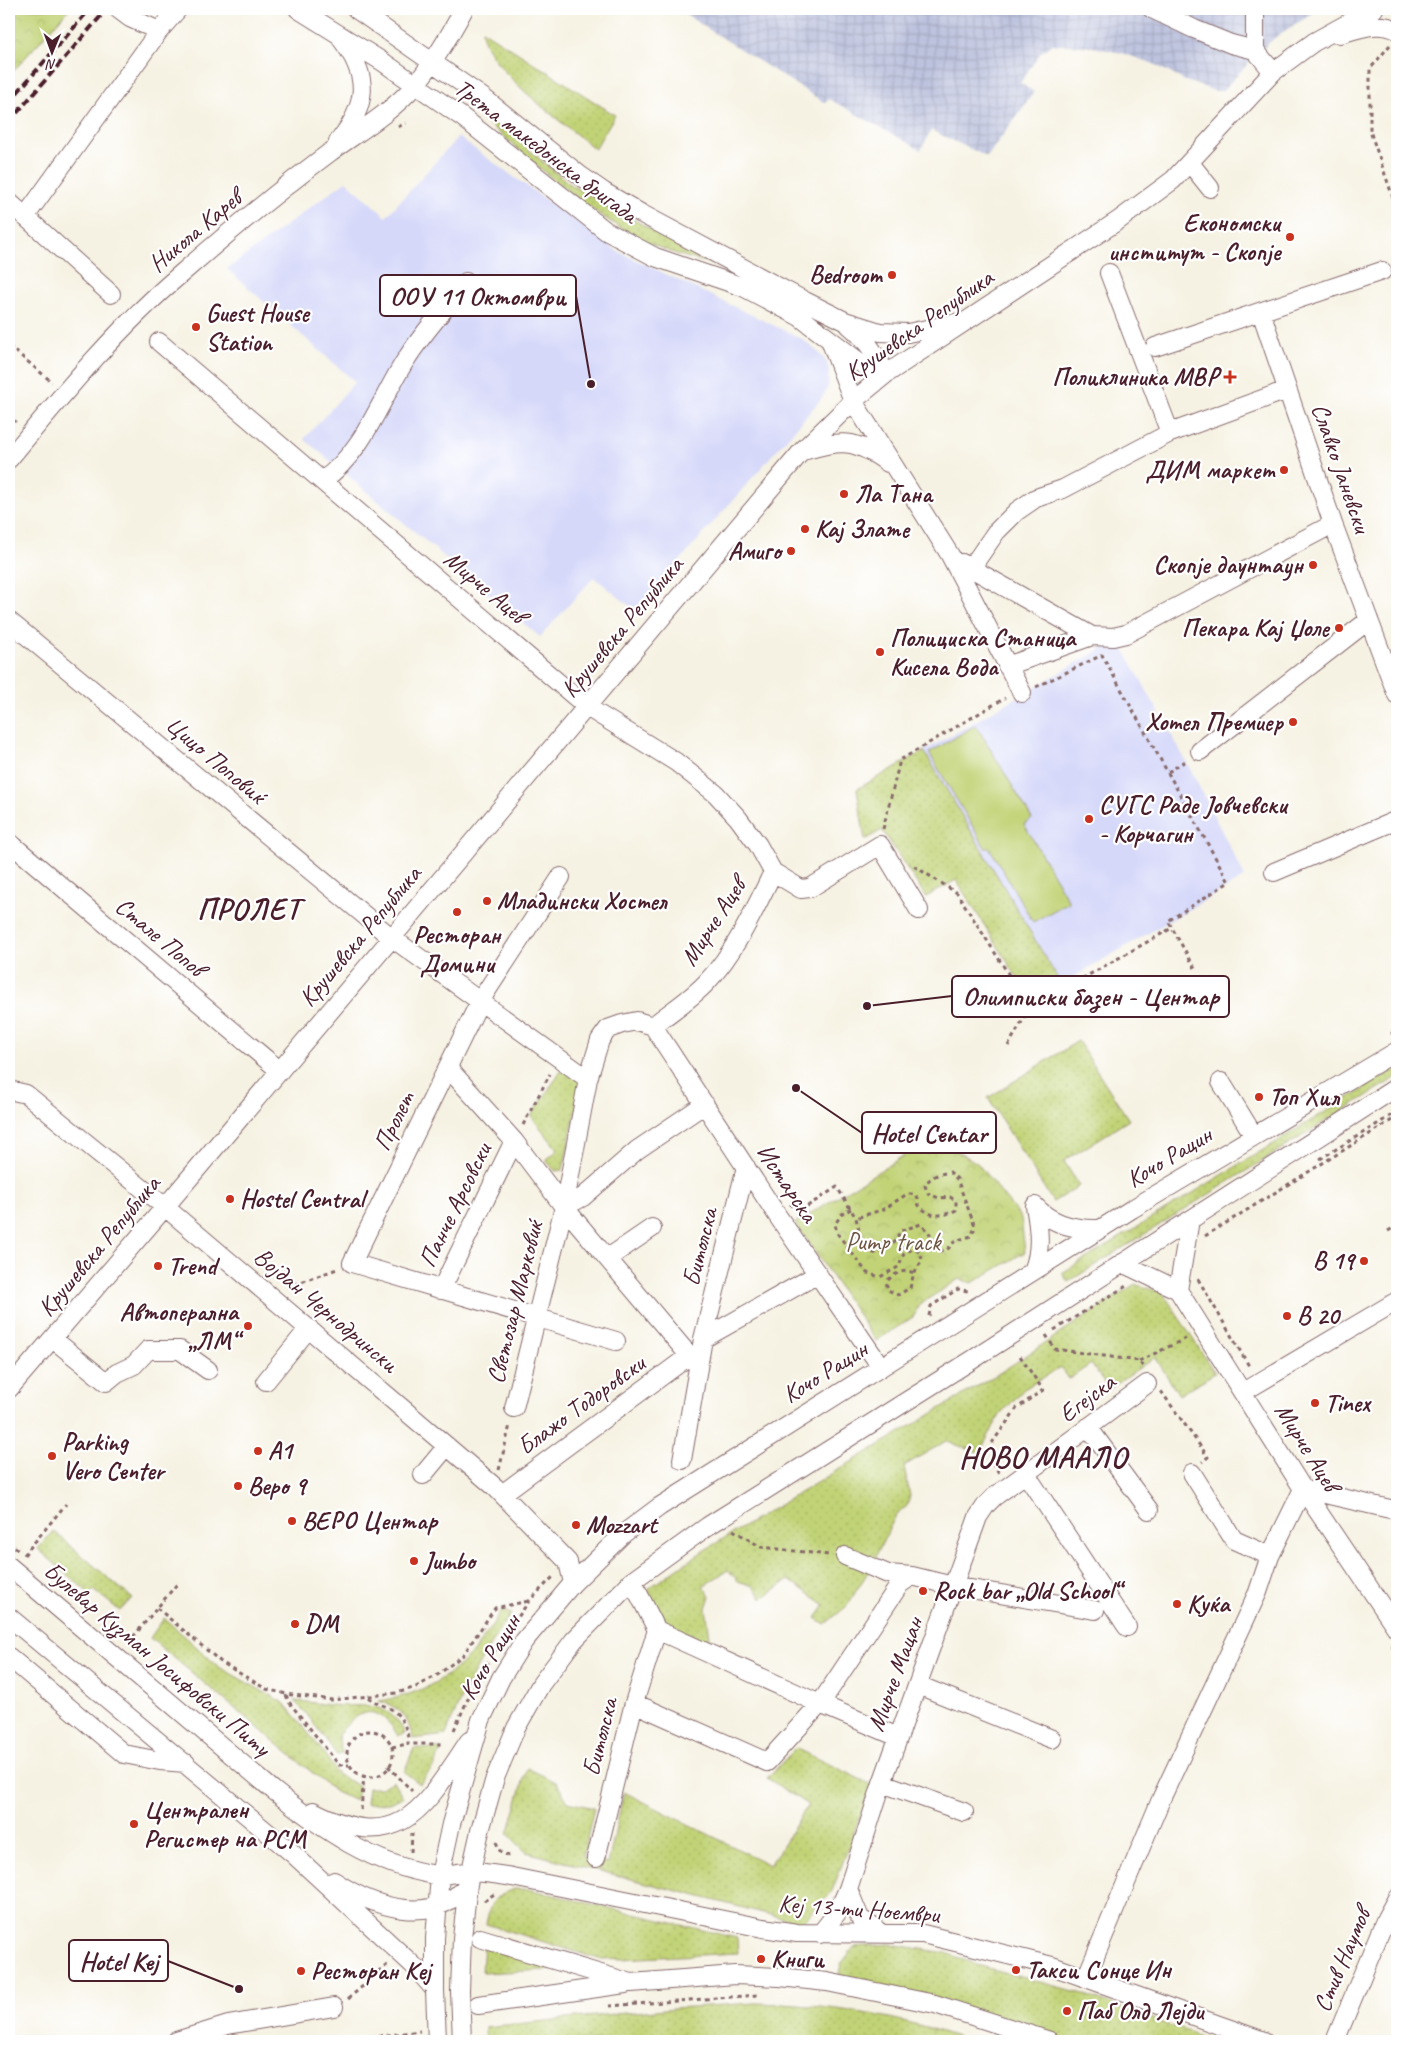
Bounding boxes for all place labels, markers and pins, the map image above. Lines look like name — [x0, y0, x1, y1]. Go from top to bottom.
place label: Економски институт - Скопје — [1108, 207, 1283, 268]
marker: Економски институт - Скопје — [1284, 231, 1296, 243]
place label: Bedroom — [809, 259, 884, 291]
marker: Bedroom — [886, 269, 898, 281]
callout: ООУ 11 Октомври — [380, 275, 576, 316]
place label: Guest House Station — [206, 297, 310, 358]
marker: Guest House Station — [190, 321, 202, 333]
place label: Поликлиника МВР — [1052, 361, 1222, 393]
marker: Поликлиника МВР — [1223, 370, 1237, 384]
place label: ДИМ маркет — [1146, 454, 1277, 486]
marker: ДИМ маркет — [1278, 464, 1290, 476]
place label: Ла Тана — [854, 478, 934, 510]
marker: Ла Тана — [838, 488, 850, 500]
place label: Кај Злате — [815, 513, 911, 545]
marker: Кај Злате — [799, 523, 811, 535]
place label: Амиго — [728, 535, 783, 567]
marker: Амиго — [785, 545, 797, 557]
place label: Скопје даунтаун — [1153, 549, 1305, 581]
marker: Скопје даунтаун — [1307, 559, 1319, 571]
place label: Пекара Кај Џоле — [1182, 612, 1331, 644]
place label: Полициска Станица Кисела Вода — [890, 622, 1077, 683]
marker: Пекара Кај Џоле — [1333, 622, 1345, 634]
marker: Полициска Станица Кисела Вода — [874, 646, 886, 658]
place label: Хотел Премиер — [1145, 706, 1284, 738]
marker: Хотел Премиер — [1287, 716, 1299, 728]
place label: СУГС Раде Јовчевски - Корчагин — [1099, 789, 1289, 850]
marker: СУГС Раде Јовчевски - Корчагин — [1083, 813, 1095, 825]
place label: Младински Хостел — [497, 885, 668, 917]
marker: Младински Хостел — [481, 895, 493, 907]
marker: Ресторан Домини — [451, 906, 463, 918]
place label: Ресторан Домини — [413, 919, 503, 980]
callout: Олимписки базен - Центар — [952, 976, 1229, 1017]
place label: Топ Хил — [1269, 1081, 1341, 1113]
marker: Топ Хил — [1253, 1091, 1265, 1103]
callout: Hotel Centar — [862, 1112, 996, 1153]
place label: Hostel Central — [240, 1183, 368, 1215]
marker: Hostel Central — [224, 1193, 236, 1205]
place label: B 19 — [1313, 1245, 1357, 1277]
place label: Trend — [168, 1250, 220, 1282]
marker: B 19 — [1358, 1255, 1370, 1267]
marker: Trend — [152, 1260, 164, 1272]
place label: Автоперална „ЛМ“ — [120, 1296, 244, 1357]
place label: B 20 — [1297, 1300, 1341, 1332]
marker: B 20 — [1281, 1310, 1293, 1322]
marker: Автоперална „ЛМ“ — [242, 1320, 254, 1332]
place label: Tinex — [1325, 1387, 1372, 1419]
marker: Tinex — [1309, 1397, 1321, 1409]
place label: Parking Vero Center — [62, 1426, 167, 1487]
place label: A1 — [268, 1435, 295, 1467]
marker: A1 — [252, 1445, 264, 1457]
marker: Parking Vero Center — [46, 1450, 58, 1462]
place label: Веро 9 — [248, 1470, 309, 1502]
marker: Веро 9 — [232, 1480, 244, 1492]
place label: ВЕРО Центар — [302, 1505, 439, 1537]
place label: Mozzart — [586, 1509, 659, 1541]
marker: ВЕРО Центар — [286, 1515, 298, 1527]
marker: Mozzart — [570, 1519, 582, 1531]
place label: Jumbo — [422, 1545, 478, 1577]
marker: Jumbo — [408, 1555, 420, 1567]
place label: Rock bar „Old School“ — [933, 1575, 1126, 1607]
marker: Rock bar „Old School“ — [917, 1585, 929, 1597]
place label: Kуќа — [1187, 1588, 1231, 1620]
marker: Kуќа — [1171, 1598, 1183, 1610]
place label: DM — [305, 1608, 340, 1640]
marker: DM — [289, 1618, 301, 1630]
place label: Централен Регистер на РСМ — [144, 1794, 308, 1855]
marker: Централен Регистер на РСМ — [128, 1818, 140, 1830]
callout: Hotel Kej — [69, 1940, 168, 1981]
place label: Книги — [771, 1943, 826, 1975]
marker: Книги — [755, 1953, 767, 1965]
place label: Такси Сонце Ин — [1026, 1954, 1173, 1986]
place label: Ресторан Кej — [311, 1955, 433, 1987]
marker: Такси Сонце Ин — [1010, 1964, 1022, 1976]
marker: Ресторан Кej — [295, 1965, 307, 1977]
place label: Паб Олд Лејди — [1077, 1995, 1205, 2027]
marker: Паб Олд Лејди — [1061, 2005, 1073, 2017]

